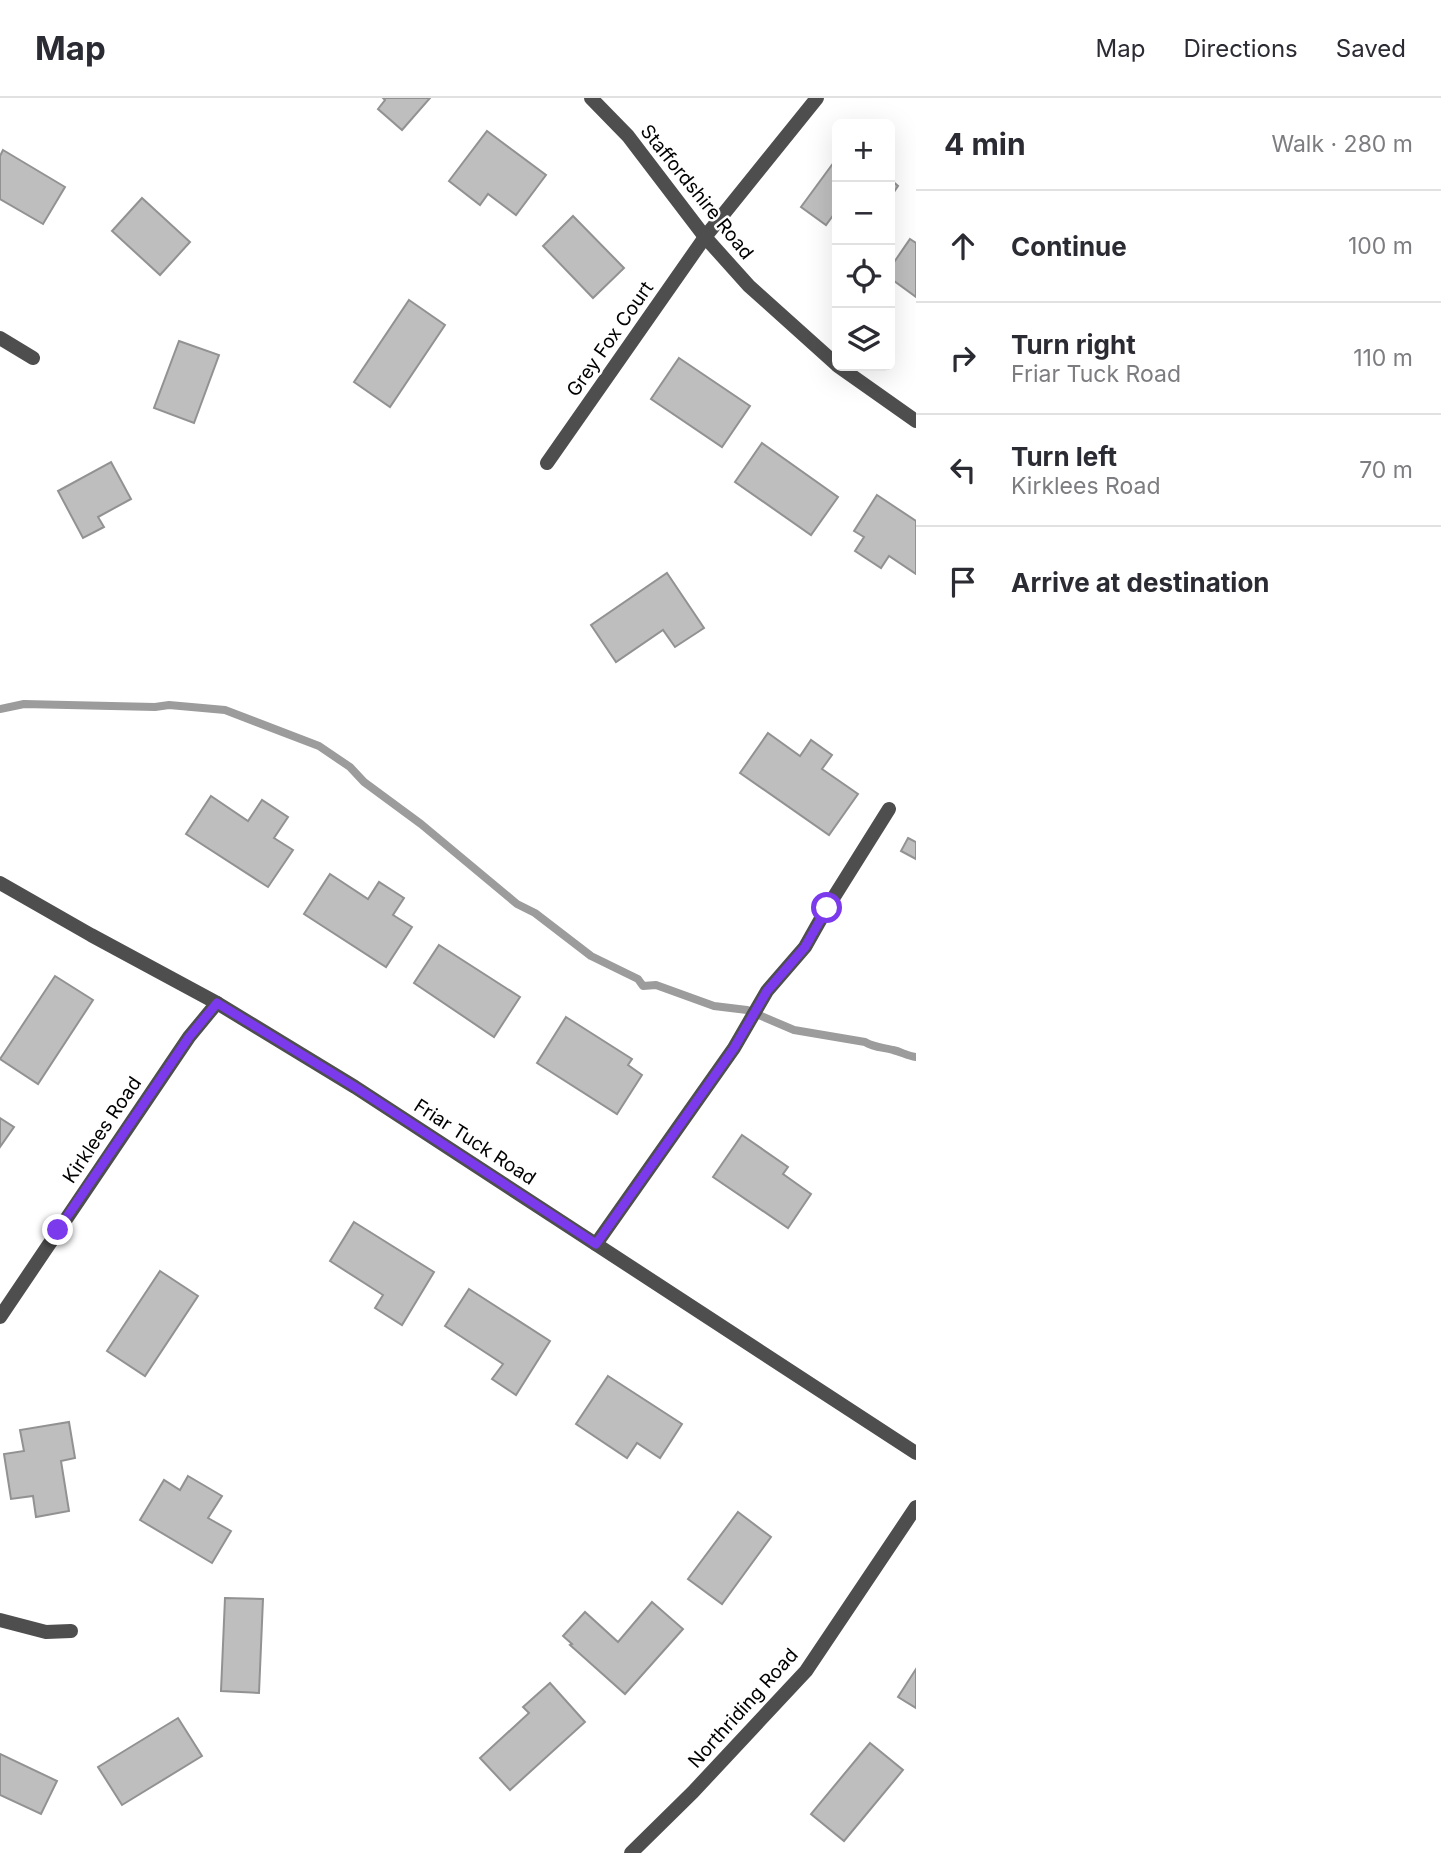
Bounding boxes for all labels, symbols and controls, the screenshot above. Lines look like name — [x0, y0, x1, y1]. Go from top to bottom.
text: Map — [35, 28, 106, 68]
text: Map — [1096, 34, 1145, 63]
text: Directions — [1183, 34, 1298, 63]
text: Saved — [1336, 34, 1406, 63]
map controls — [832, 119, 895, 371]
button: + — [832, 119, 895, 182]
street label: Staffordshire Road — [636, 120, 758, 264]
text: 4 min — [944, 126, 1026, 162]
text: Walk · 280 m — [1271, 130, 1413, 158]
button: − — [832, 182, 895, 245]
icon: ahead — [944, 227, 982, 265]
text: Continue — [1011, 231, 1127, 262]
text: 100 m — [1348, 232, 1413, 260]
button: locate — [832, 245, 895, 308]
street label: Grey Fox Court — [562, 277, 658, 401]
button: layers — [832, 308, 895, 371]
text: Turn right — [1011, 329, 1136, 360]
icon: right — [944, 339, 982, 377]
text: 110 m — [1353, 344, 1413, 372]
text: Friar Tuck Road — [1011, 360, 1181, 388]
text: Turn left — [1011, 441, 1117, 472]
icon: left — [944, 451, 982, 489]
text: 70 m — [1359, 456, 1413, 484]
text: Kirklees Road — [1011, 472, 1161, 500]
icon: arrive — [944, 563, 982, 601]
text: Arrive at destination — [1011, 567, 1270, 598]
route start — [811, 892, 842, 923]
street label: Kirklees Road — [58, 1072, 146, 1188]
street label: Friar Tuck Road — [410, 1094, 540, 1190]
route end — [42, 1214, 73, 1245]
street label: Northriding Road — [683, 1643, 803, 1773]

